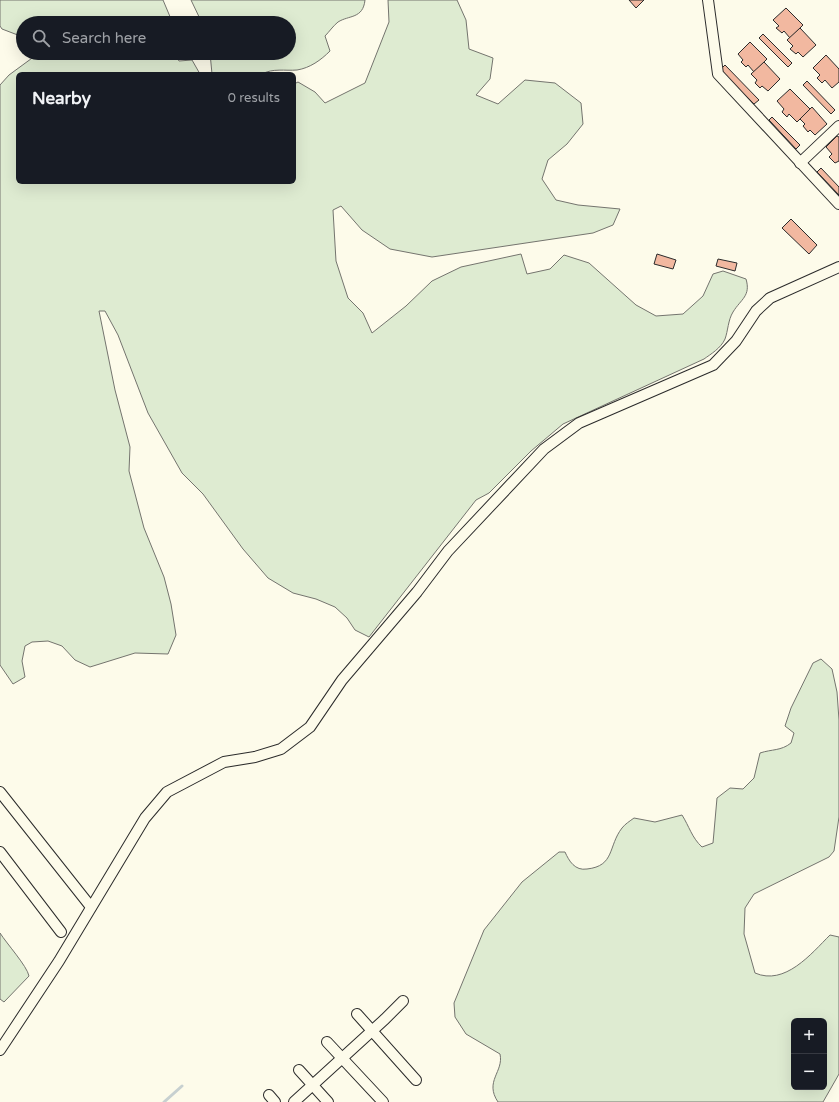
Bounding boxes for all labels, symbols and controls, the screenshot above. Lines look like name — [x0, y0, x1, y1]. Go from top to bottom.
search box — [16, 16, 296, 60]
icon: search — [30, 27, 52, 49]
text: Search here — [62, 29, 146, 47]
text: Nearby — [32, 88, 91, 109]
text: 0 results — [228, 90, 280, 106]
map controls — [791, 1018, 827, 1090]
button: + — [791, 1018, 827, 1054]
button: − — [791, 1054, 827, 1090]

